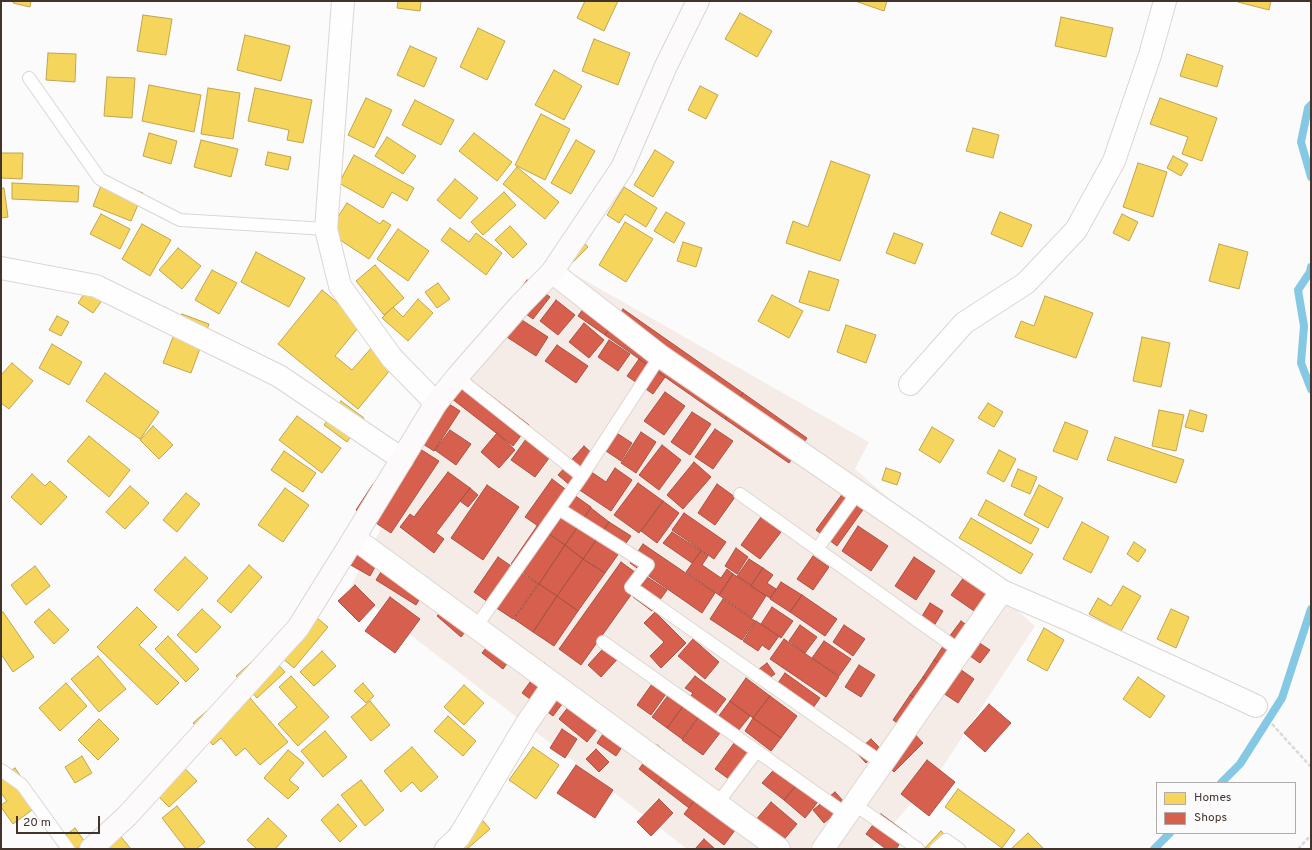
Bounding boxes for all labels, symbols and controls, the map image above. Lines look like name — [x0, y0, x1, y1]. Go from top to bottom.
legend — [1156, 782, 1296, 834]
text: Homes — [1194, 790, 1231, 806]
scale bar — [18, 808, 102, 834]
text: Shops — [1194, 810, 1227, 826]
text: 20 m — [23, 815, 51, 831]

